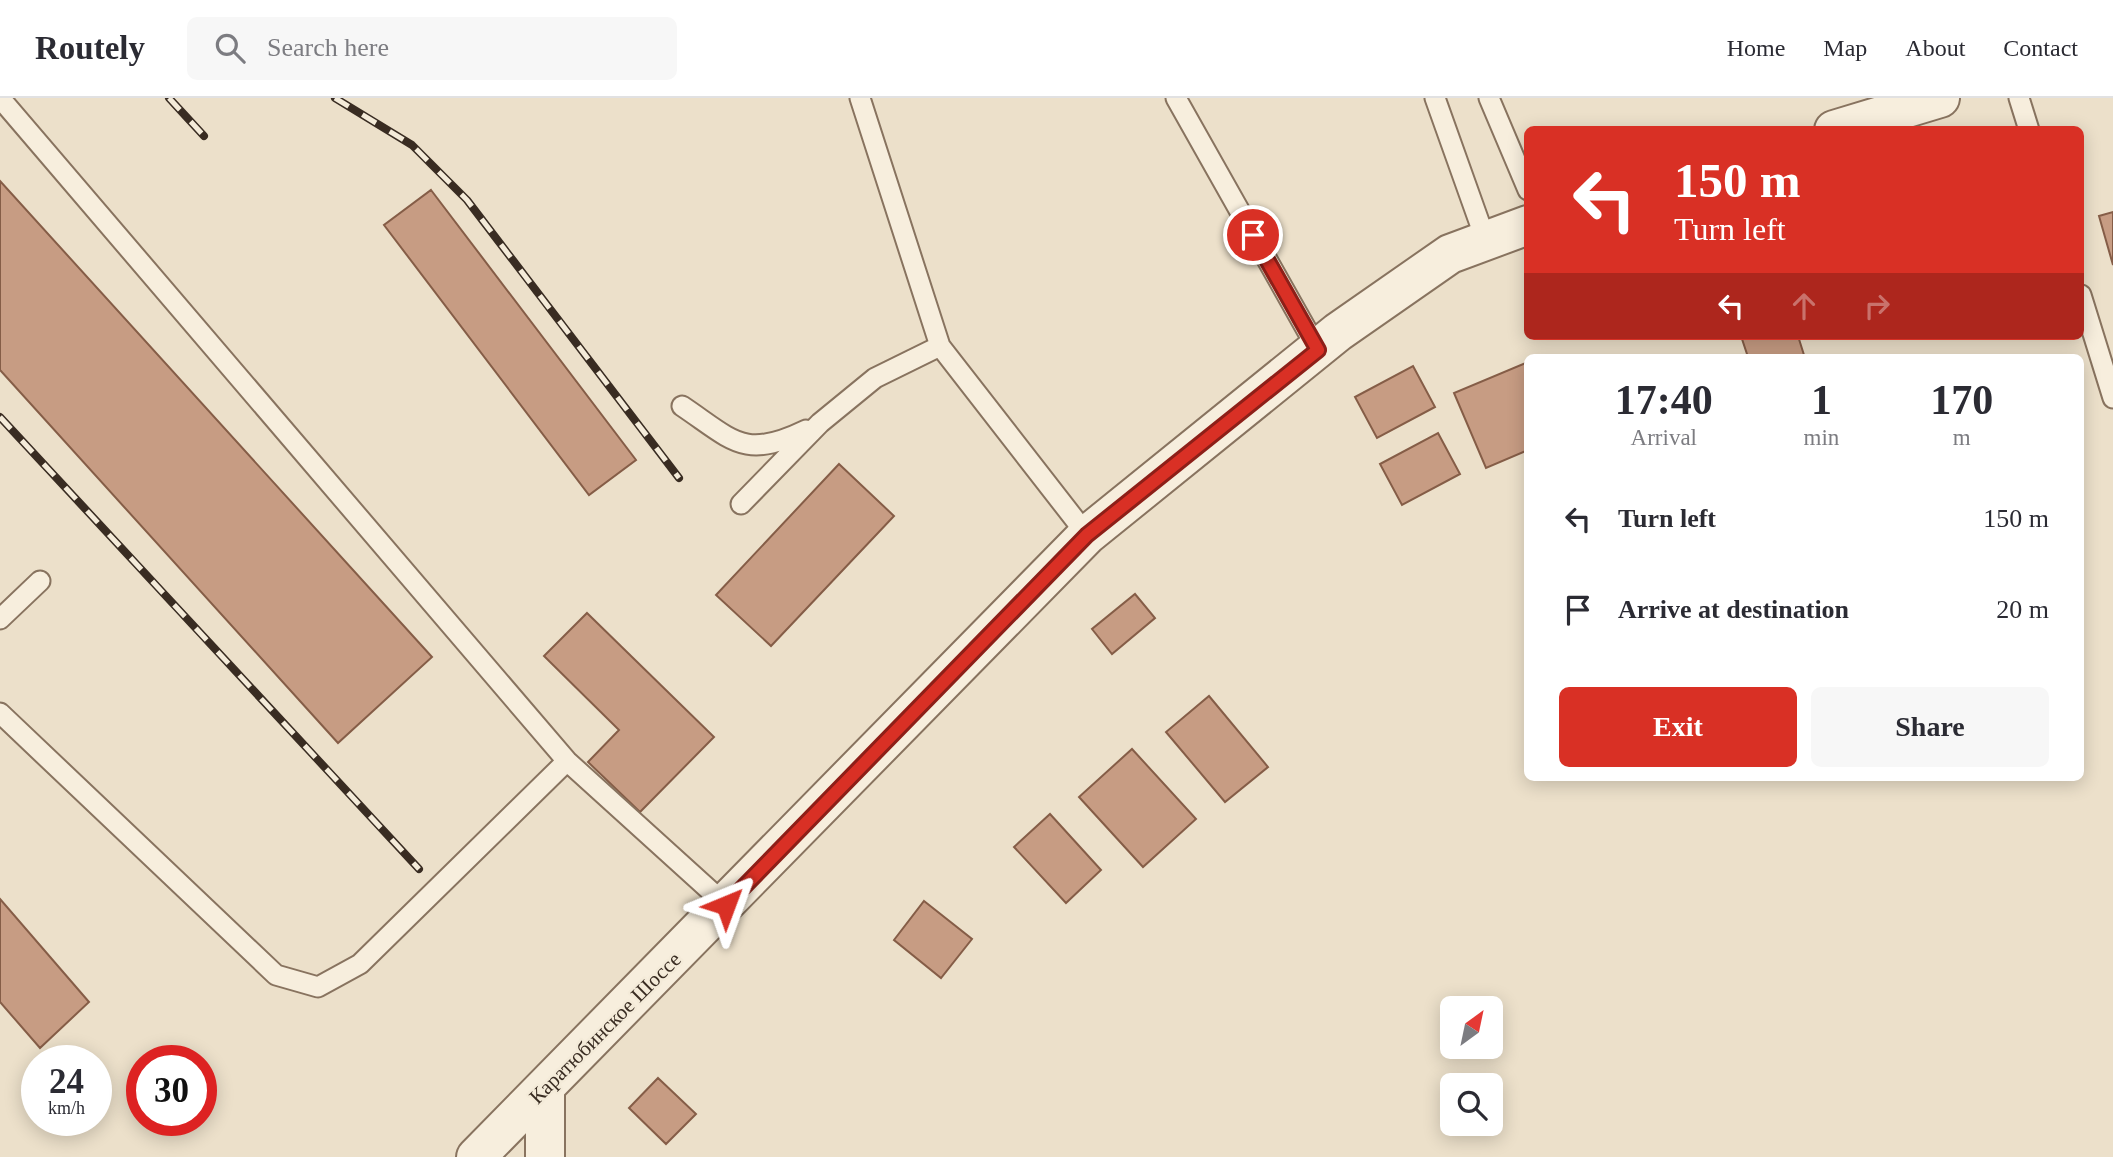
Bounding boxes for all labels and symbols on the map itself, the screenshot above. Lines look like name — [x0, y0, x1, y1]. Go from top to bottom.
pin — [1223, 205, 1283, 265]
position arrow — [689, 868, 763, 942]
street label: Каратюбинское Шоссе — [524, 947, 686, 1109]
north arrow — [1440, 996, 1503, 1059]
speed limit sign: 30 — [126, 1045, 217, 1136]

